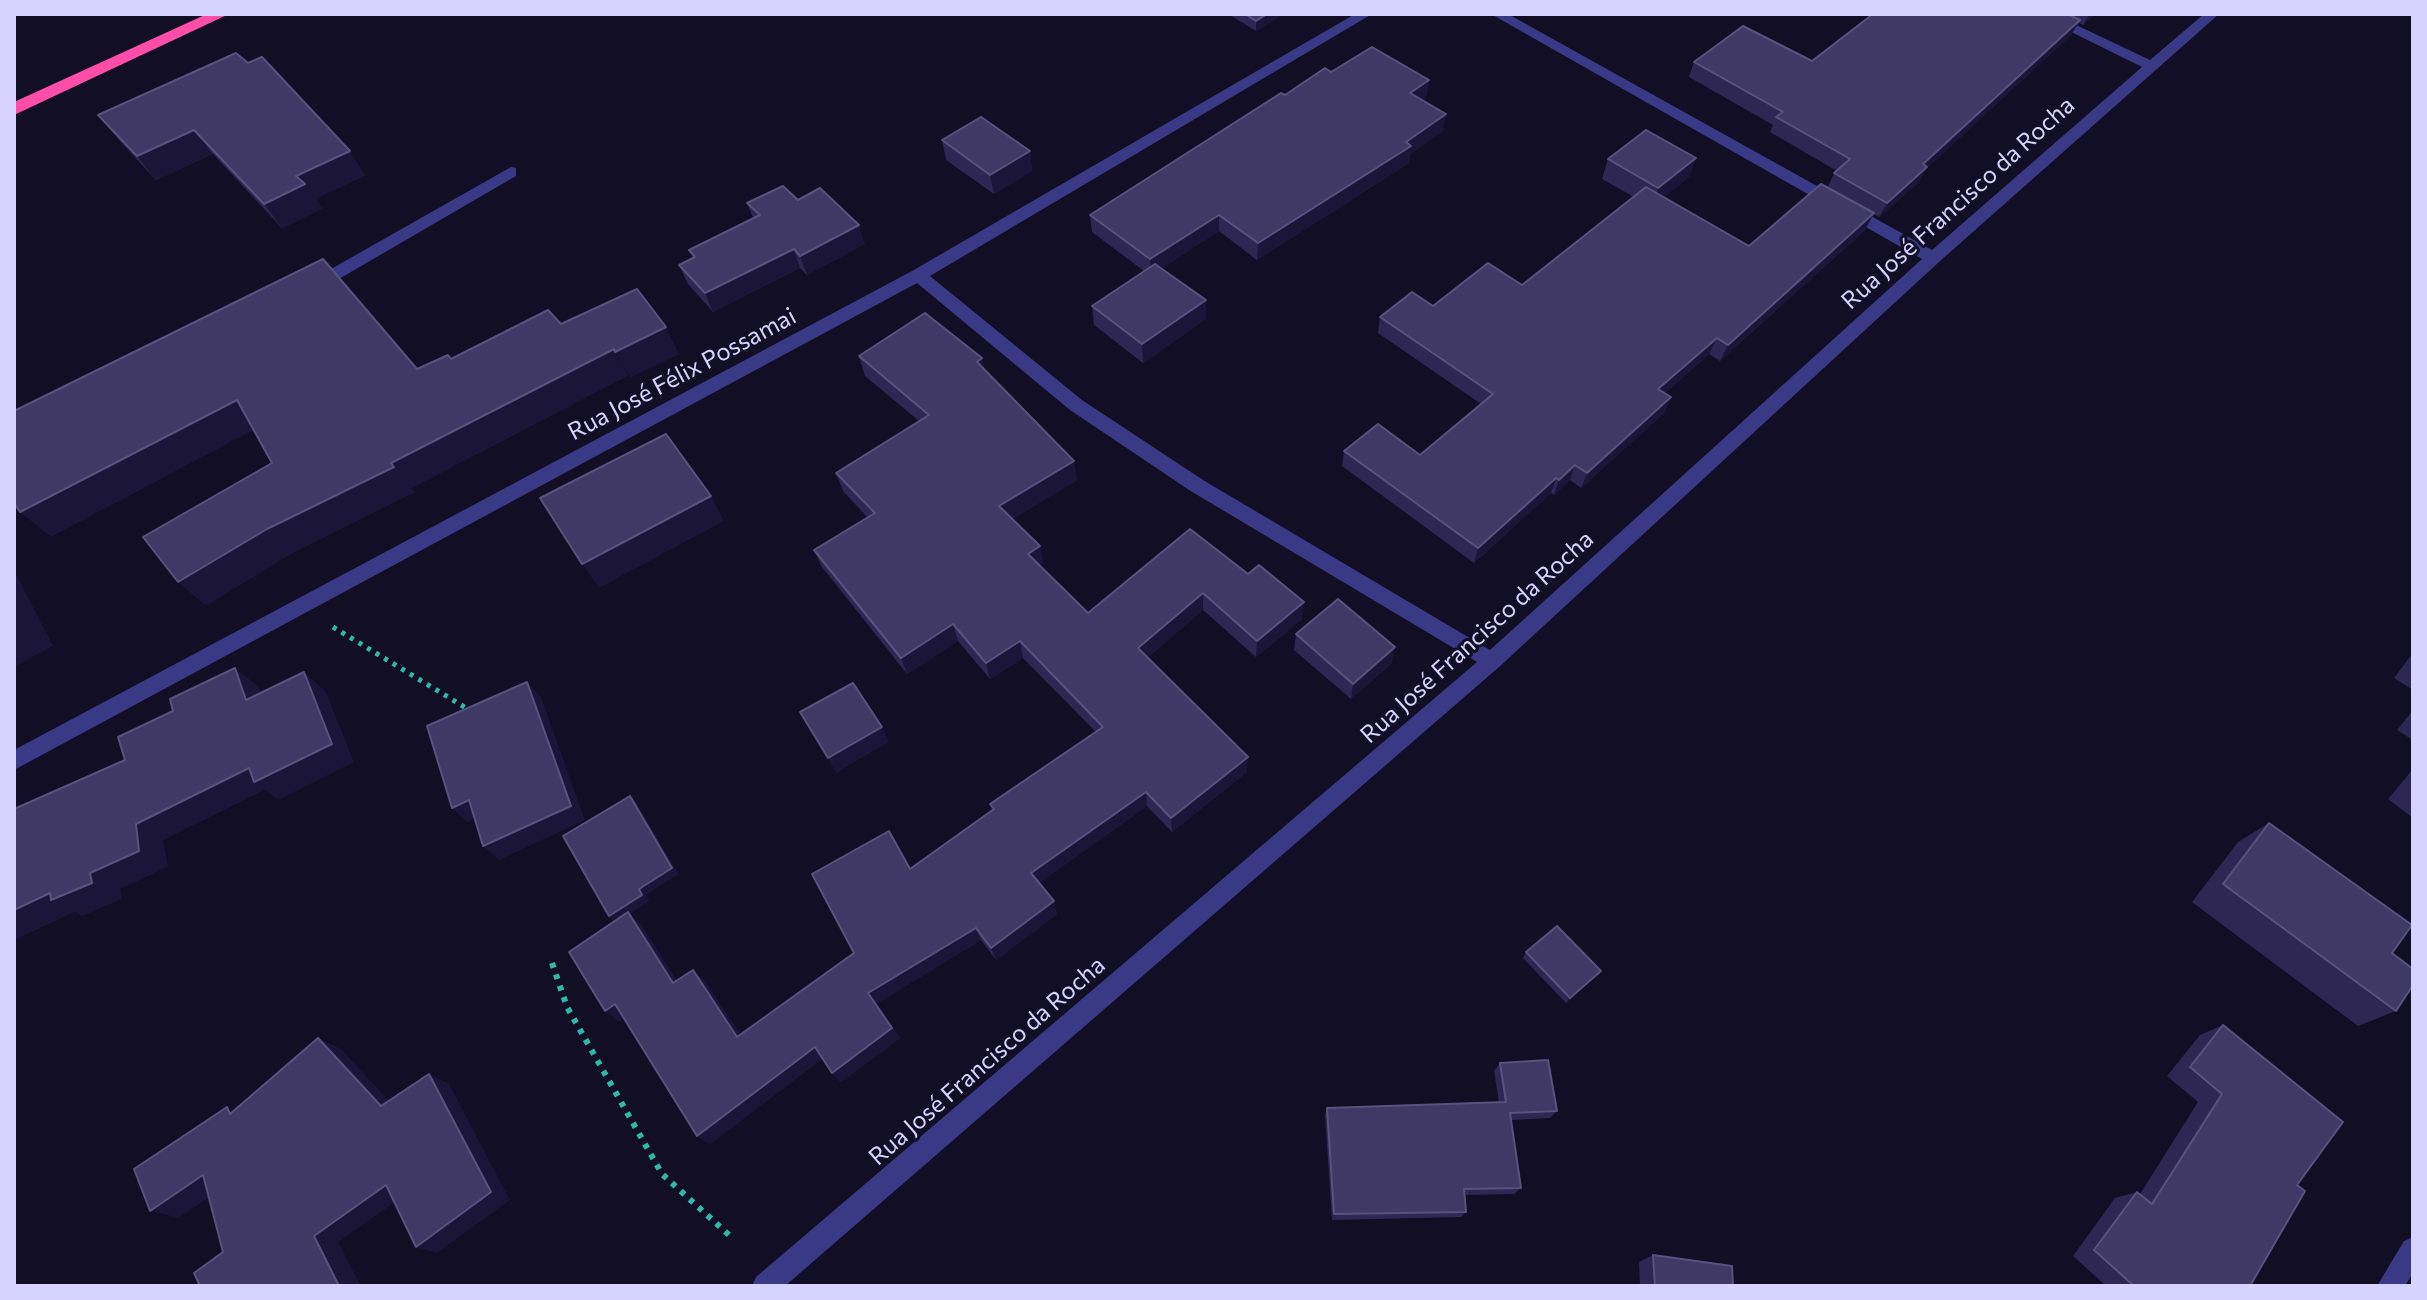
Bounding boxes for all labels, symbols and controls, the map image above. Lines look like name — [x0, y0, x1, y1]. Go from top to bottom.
street label: Rua José Francisco da Rocha — [1836, 91, 2080, 315]
street label: Rua José Félix Possamai — [563, 302, 801, 446]
street label: Rua José Francisco da Rocha — [1355, 525, 1599, 749]
street label: Rua José Francisco da Rocha — [863, 951, 1111, 1171]

